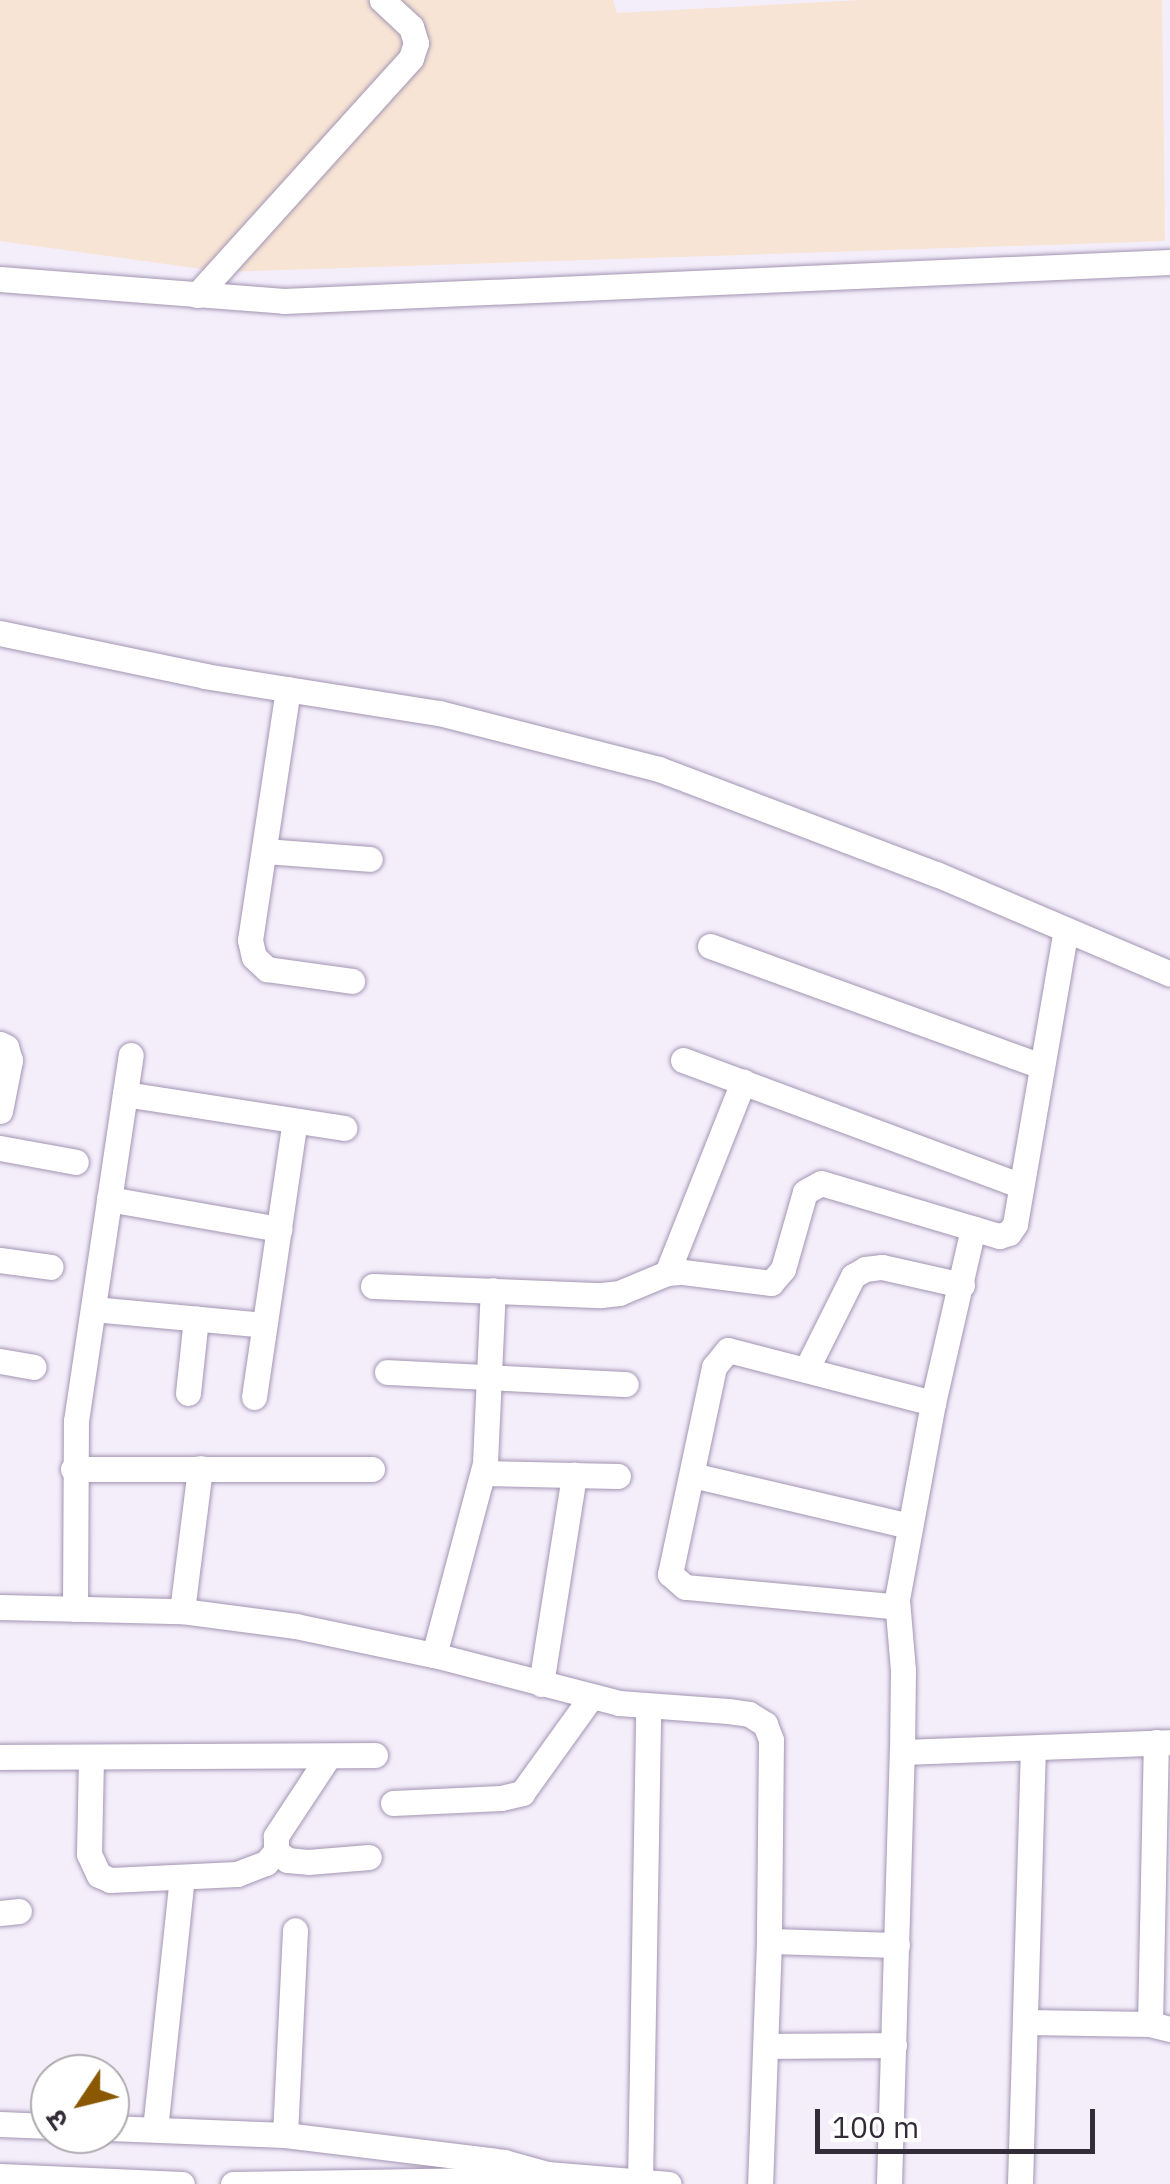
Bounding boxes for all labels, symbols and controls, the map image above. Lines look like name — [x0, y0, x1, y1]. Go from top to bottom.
north arrow — [30, 2054, 130, 2154]
scale bar — [820, 2089, 1100, 2151]
text: उ — [37, 2103, 77, 2138]
text: 100 m — [832, 2107, 919, 2146]

